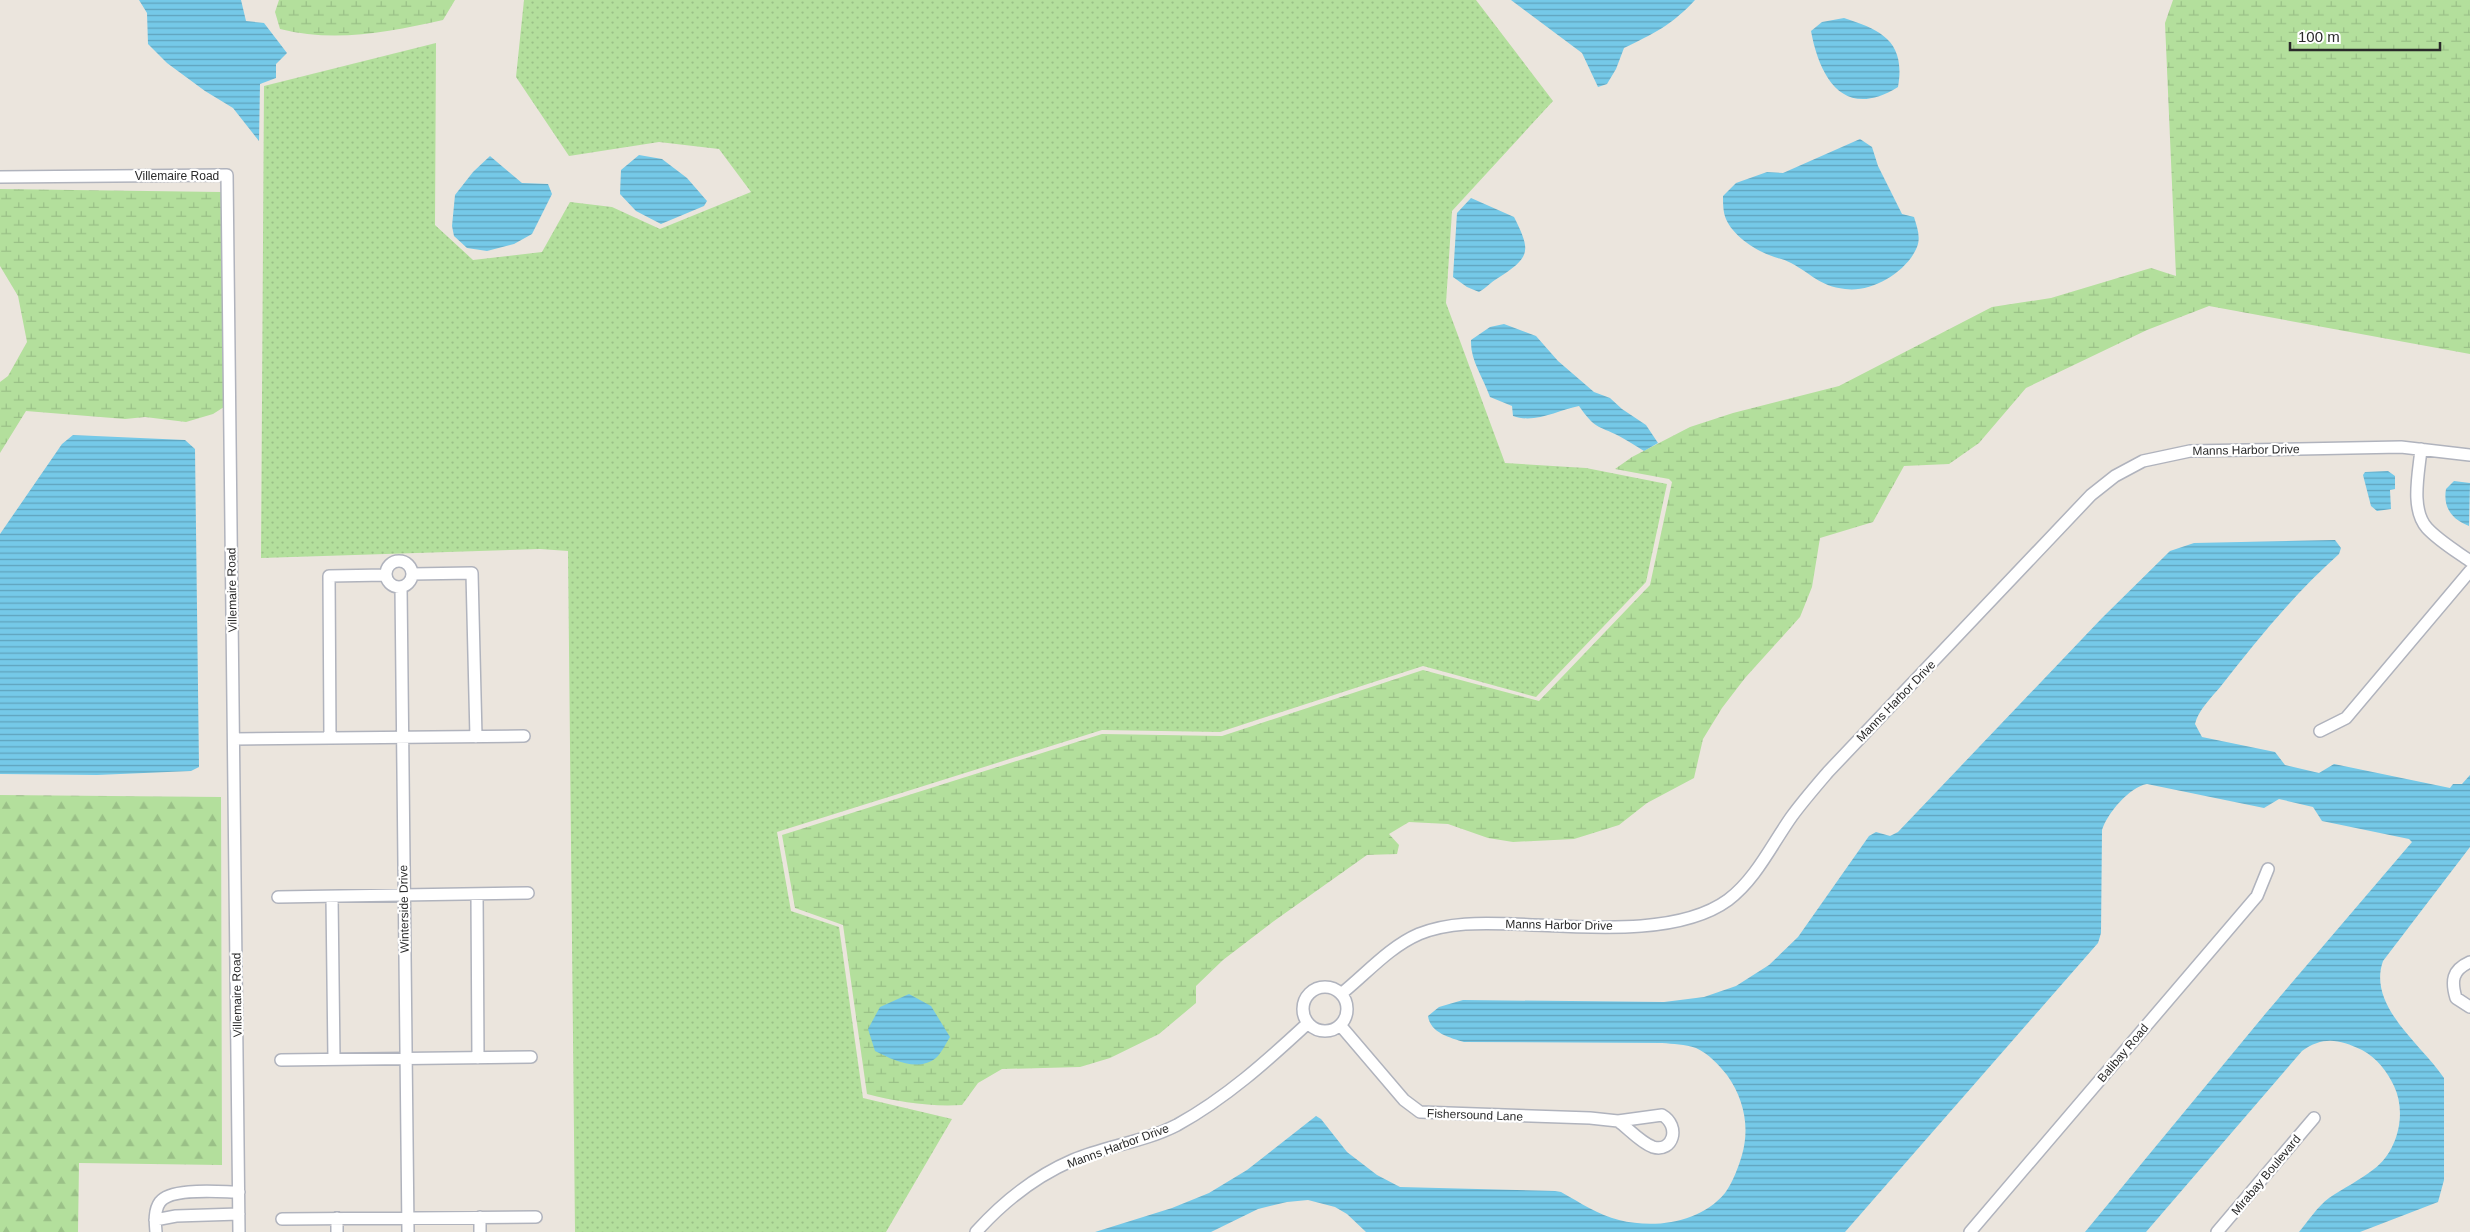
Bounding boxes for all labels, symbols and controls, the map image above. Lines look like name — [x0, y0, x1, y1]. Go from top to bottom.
scale bar — [2290, 20, 2440, 52]
text: 100 m — [2298, 28, 2340, 45]
street label: Villemaire Road — [135, 169, 219, 183]
street label: Manns Harbor Drive — [2192, 442, 2300, 458]
street label: Villemaire Road — [224, 548, 240, 632]
street label: Manns Harbor Drive — [1854, 657, 1939, 744]
street label: Winterside Drive — [396, 865, 412, 953]
street label: Manns Harbor Drive — [1505, 917, 1613, 933]
street label: Villemaire Road — [229, 953, 245, 1037]
street label: Balibay Road — [2095, 1021, 2151, 1085]
street label: Fishersound Lane — [1427, 1106, 1524, 1124]
street label: Manns Harbor Drive — [1065, 1121, 1171, 1171]
street label: Mirabay Boulevard — [2228, 1132, 2304, 1218]

